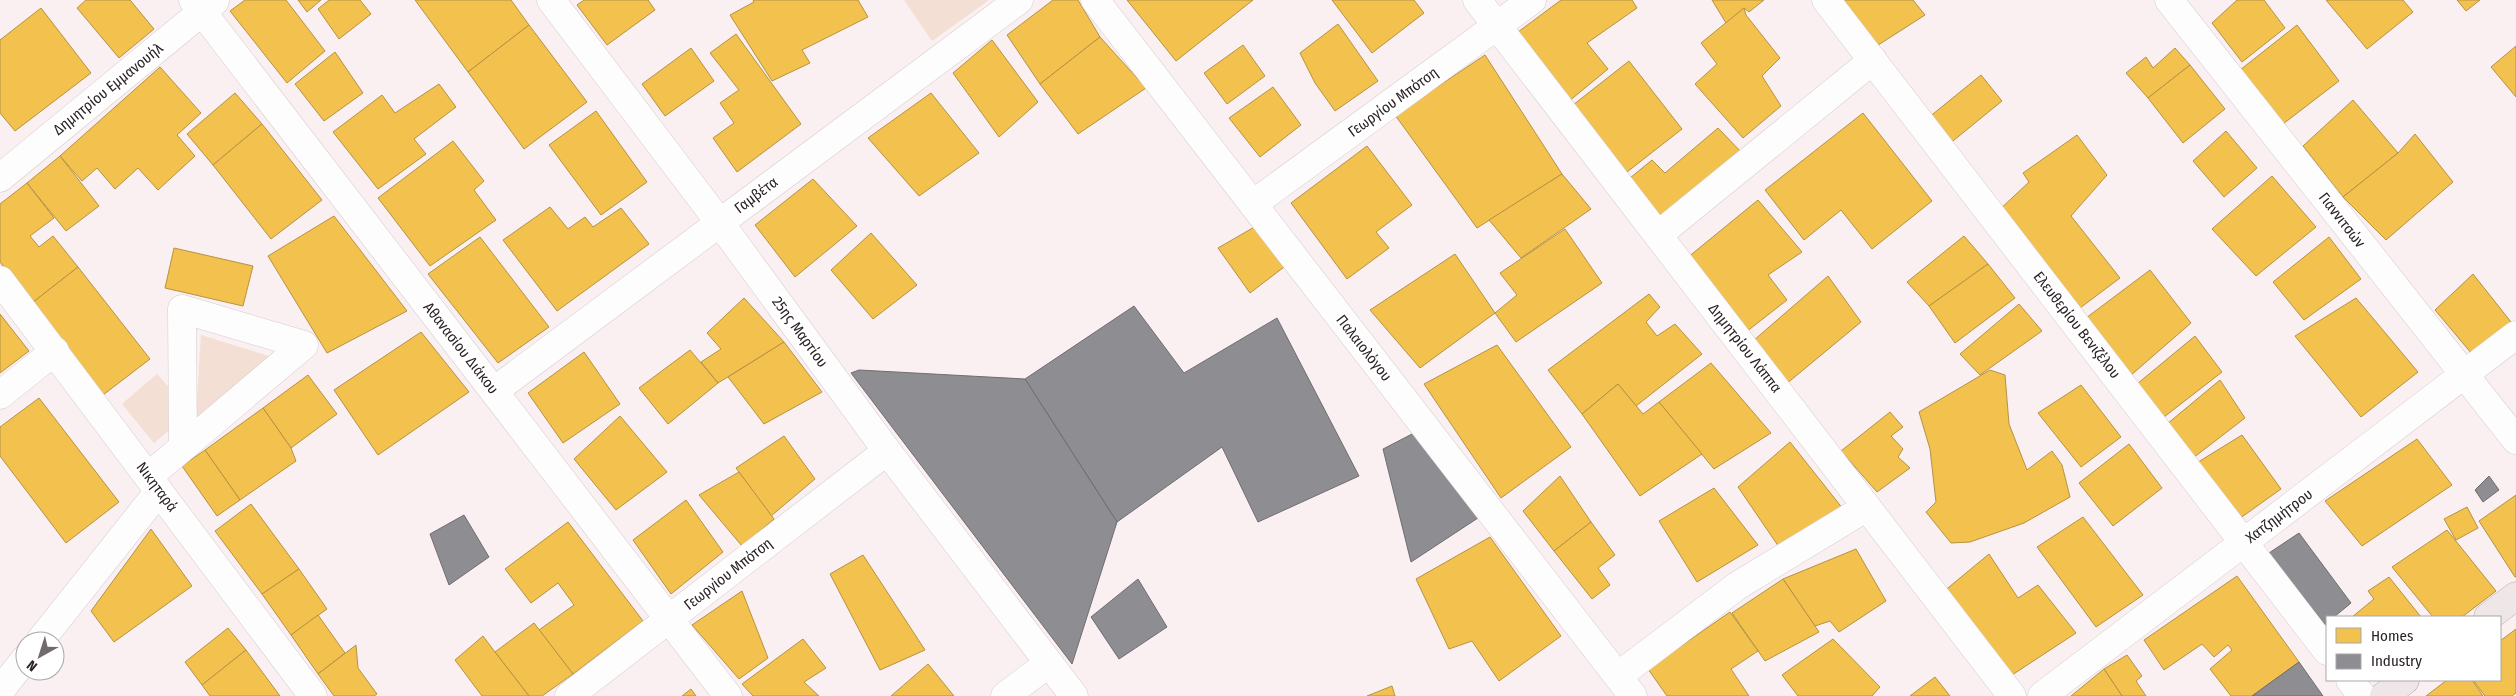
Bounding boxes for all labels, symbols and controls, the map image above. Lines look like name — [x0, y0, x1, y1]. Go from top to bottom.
street label: Δημητρίου Εμμανουήλ — [50, 39, 167, 139]
street label: Γεωργίου Μπότση — [1344, 63, 1442, 141]
street label: Γαμβέτα — [731, 173, 781, 217]
street label: Γιαννιτσών — [2315, 189, 2369, 252]
street label: Ελευθερίου Βενιζέλου — [2030, 268, 2124, 382]
street label: 25ης Μαρτίου — [768, 293, 832, 371]
street label: Αθανασίου Διάκου — [420, 299, 502, 397]
street label: Δημητρίου Λάππα — [1705, 300, 1785, 396]
street label: Παλαιολόγου — [1332, 311, 1396, 385]
street label: Νικηταρά — [132, 459, 182, 515]
street label: Χατζημήτρου — [2242, 485, 2316, 547]
street label: Γεωργίου Μπότση — [680, 534, 776, 614]
legend — [2326, 616, 2501, 681]
text: Homes — [2371, 627, 2413, 645]
north arrow — [15, 631, 65, 681]
text: Industry — [2371, 652, 2422, 670]
text: N — [24, 656, 41, 675]

